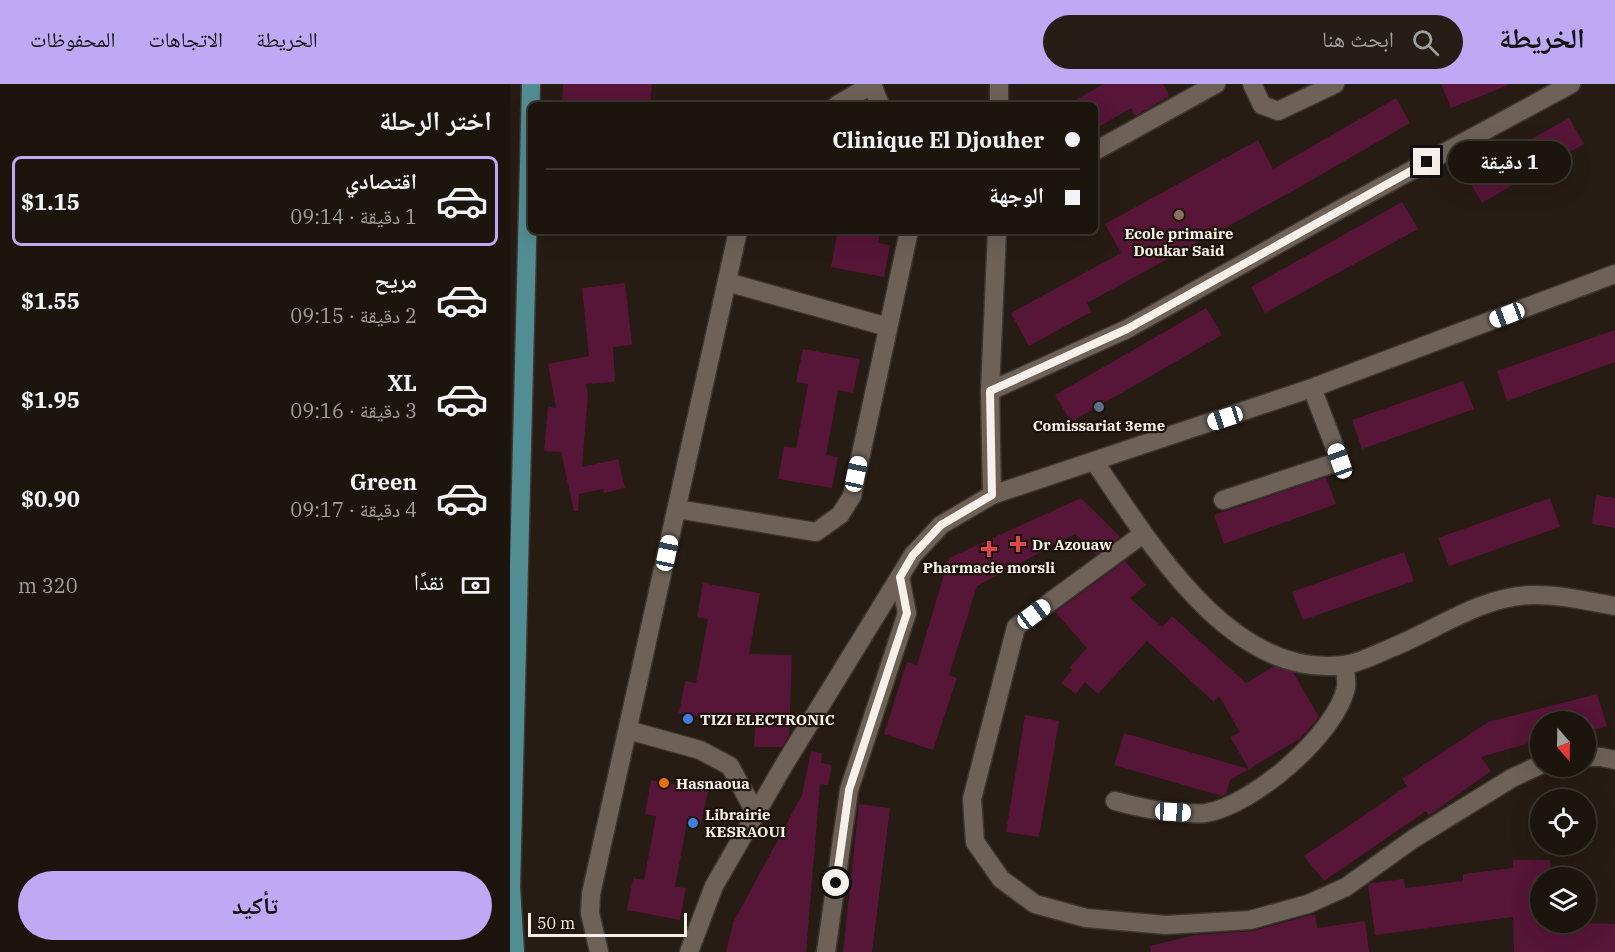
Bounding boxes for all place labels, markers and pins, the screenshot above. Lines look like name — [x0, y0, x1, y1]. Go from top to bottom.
marker: Ecole primaire Doukar Said — [1172, 208, 1186, 222]
place label: Ecole primaire Doukar Said — [1124, 224, 1234, 260]
marker: Comissariat 3eme — [1092, 400, 1106, 414]
place label: Comissariat 3eme — [1033, 416, 1165, 435]
marker: Dr Azouaw — [1009, 535, 1027, 553]
place label: Dr Azouaw — [1032, 535, 1112, 554]
marker: Pharmacie morsli — [982, 542, 996, 556]
place label: Pharmacie morsli — [923, 558, 1055, 577]
place label: TIZI ELECTRONIC — [700, 710, 835, 729]
marker: TIZI ELECTRONIC — [681, 712, 695, 726]
place label: Hasnaoua — [676, 774, 750, 793]
marker: Hasnaoua — [657, 776, 671, 790]
place label: Librairie KESRAOUI — [705, 805, 786, 841]
marker: Librairie KESRAOUI — [686, 816, 700, 830]

